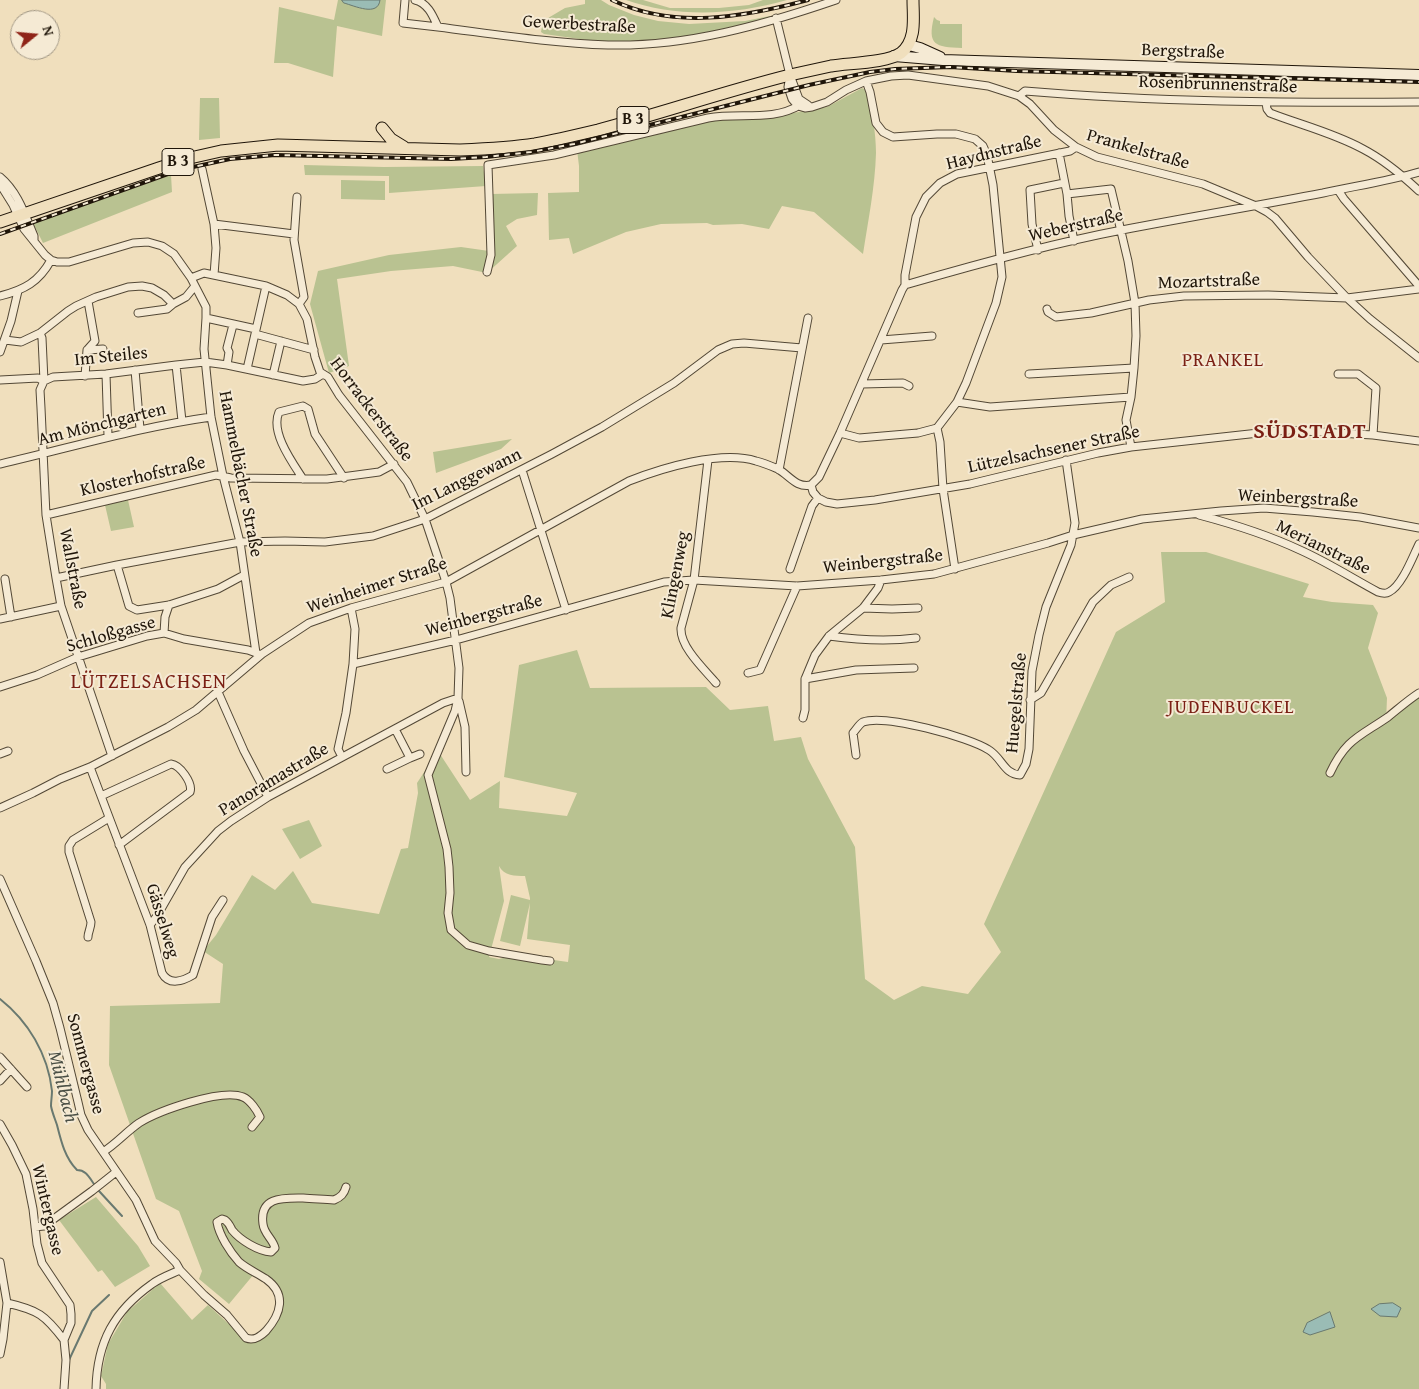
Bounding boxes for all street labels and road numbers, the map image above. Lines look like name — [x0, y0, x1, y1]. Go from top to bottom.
street label: Gewerbestraße — [522, 11, 636, 39]
street label: Bergstraße — [1141, 40, 1225, 64]
street label: Rosenbrunnenstraße — [1138, 71, 1298, 99]
road number: B 3 — [617, 106, 649, 134]
street label: Prankelstraße — [1084, 125, 1192, 175]
street label: Haydnstraße — [944, 131, 1044, 175]
road number: B 3 — [162, 148, 194, 176]
street label: Weberstraße — [1027, 205, 1125, 247]
street label: Mozartstraße — [1157, 269, 1261, 295]
street label: Im Steiles — [73, 342, 149, 372]
street label: Horrackerstraße — [325, 354, 417, 466]
street label: Hammelbächer Straße — [213, 389, 267, 559]
street label: Am Mönchgarten — [36, 399, 168, 451]
street label: Lützelsachsener Straße — [966, 421, 1142, 479]
street label: Im Langgewann — [409, 444, 525, 516]
street label: Klosterhofstraße — [78, 452, 208, 502]
street label: Weinbergstraße — [1237, 485, 1359, 513]
street label: Merianstraße — [1272, 516, 1374, 580]
street label: Wallstraße — [54, 527, 90, 611]
street label: Klingenweg — [657, 530, 695, 620]
street label: Weinbergstraße — [822, 545, 944, 579]
street label: Weinheimer Straße — [304, 553, 450, 619]
street label: Weinbergstraße — [423, 590, 545, 642]
street label: Schloßgasse — [64, 612, 158, 658]
street label: Huegelstraße — [1002, 652, 1032, 754]
street label: Panoramastraße — [215, 739, 333, 821]
street label: Gässelweg — [140, 881, 184, 961]
street label: Sommergasse — [61, 1011, 109, 1117]
street label: Wintergasse — [26, 1162, 68, 1258]

